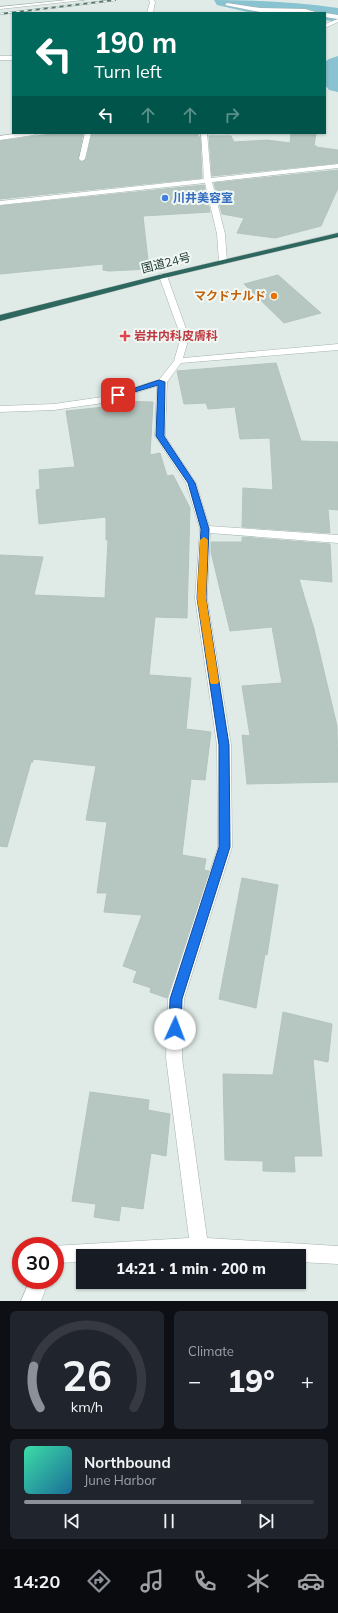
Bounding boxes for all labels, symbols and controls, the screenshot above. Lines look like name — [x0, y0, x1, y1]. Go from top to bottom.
text: 190 m — [94, 25, 177, 60]
icon: left — [28, 28, 80, 80]
text: Turn left — [94, 60, 162, 83]
icon: left — [95, 104, 117, 126]
icon: ahead — [137, 104, 159, 126]
icon: ahead — [179, 104, 201, 126]
icon: right — [221, 104, 243, 126]
place label: 川井美容室 — [173, 190, 233, 205]
marker: 川井美容室 — [160, 193, 170, 203]
street label: 国道24号 — [140, 249, 192, 276]
place label: マクドナルド — [194, 288, 266, 303]
marker: マクドナルド — [269, 291, 279, 301]
place label: 岩井内科皮膚科 — [134, 328, 218, 343]
marker: 岩井内科皮膚科 — [119, 330, 131, 342]
pin — [101, 378, 135, 412]
icon: arrive — [107, 384, 129, 406]
position arrow — [154, 1008, 196, 1050]
speed limit sign: 30 — [12, 1237, 64, 1289]
text: 14:21 · 1 min · 200 m — [116, 1259, 266, 1278]
text: Climate — [188, 1343, 234, 1359]
text: 26 — [62, 1349, 112, 1401]
text: 19° — [227, 1362, 275, 1400]
text: − — [188, 1367, 201, 1395]
text: + — [301, 1367, 314, 1395]
text: km/h — [71, 1398, 103, 1416]
text: Northbound — [84, 1453, 171, 1472]
text: June Harbor — [84, 1472, 156, 1488]
icon: previous — [61, 1510, 83, 1532]
icon: pause — [158, 1510, 180, 1532]
icon: next — [255, 1510, 277, 1532]
icon: directions — [85, 1567, 113, 1595]
icon: music — [138, 1567, 166, 1595]
icon: phone — [191, 1567, 219, 1595]
icon: climate — [244, 1567, 272, 1595]
icon: car — [297, 1567, 325, 1595]
text: 14:20 — [13, 1570, 60, 1593]

